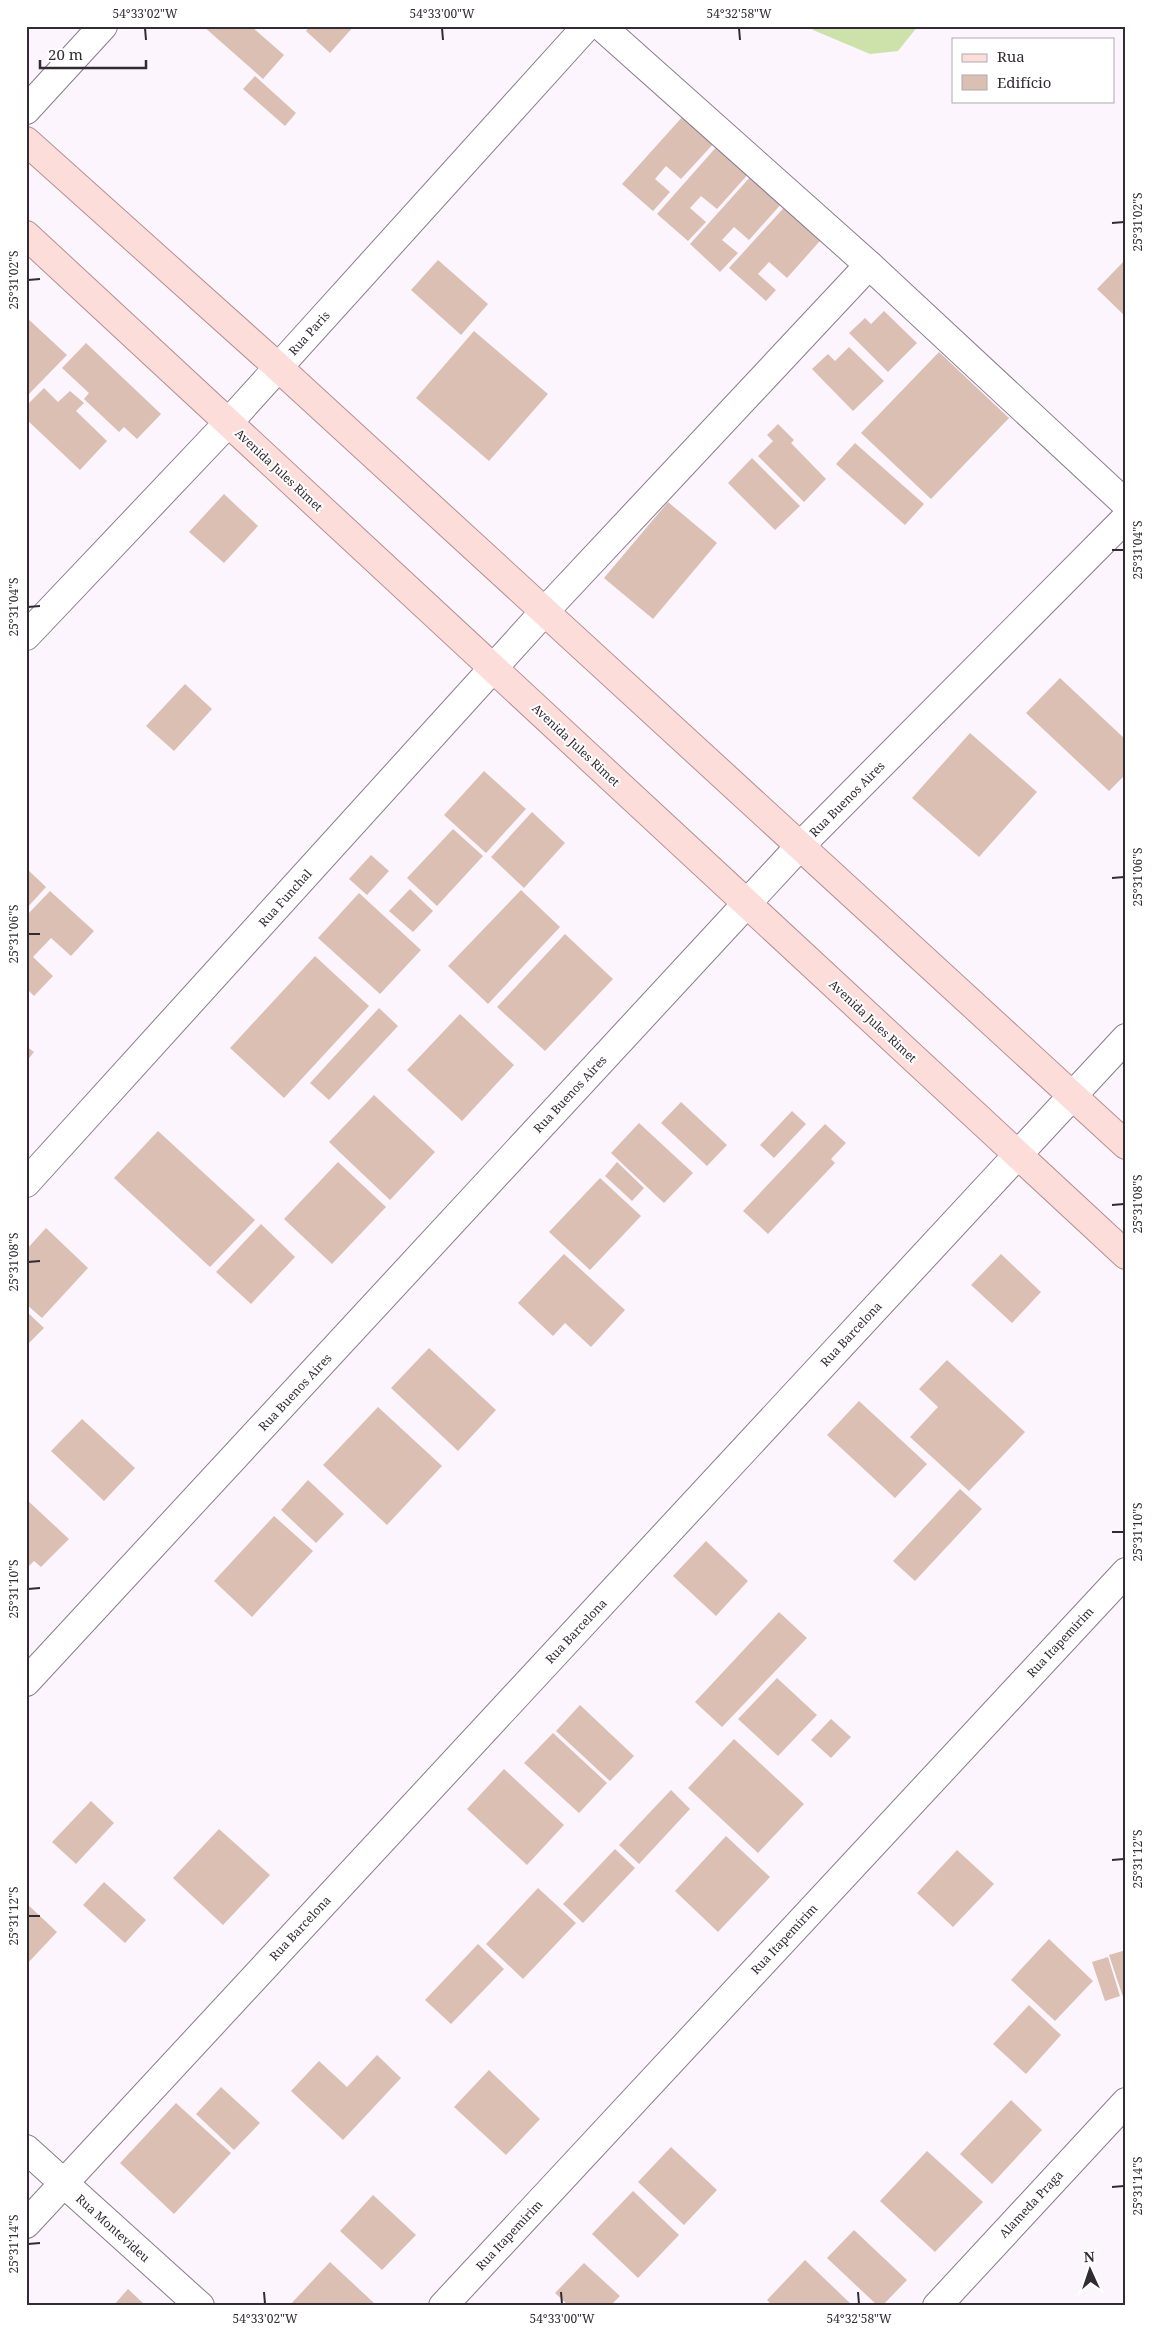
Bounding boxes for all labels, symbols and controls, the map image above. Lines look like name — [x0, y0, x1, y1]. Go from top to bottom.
text: 54°33'02"W — [112, 5, 178, 22]
text: 54°33'00"W — [409, 5, 475, 22]
text: 54°32'58"W — [706, 5, 772, 22]
scale bar — [40, 38, 146, 70]
legend — [952, 38, 1114, 102]
text: 20 m — [48, 44, 83, 64]
text: Rua — [997, 46, 1025, 66]
text: Edifício — [997, 72, 1052, 92]
text: 25°31'02"S — [1129, 192, 1146, 252]
text: 25°31'02"S — [5, 250, 22, 310]
street label: Rua Paris — [285, 307, 333, 359]
street label: Avenida Jules Rimet — [231, 425, 327, 515]
text: 25°31'04"S — [1129, 520, 1146, 580]
text: 25°31'04"S — [5, 577, 22, 637]
street label: Avenida Jules Rimet — [528, 700, 624, 790]
street label: Rua Buenos Aires — [806, 758, 888, 840]
text: 25°31'06"S — [1129, 847, 1146, 907]
street label: Rua Funchal — [255, 865, 316, 930]
text: 25°31'06"S — [5, 904, 22, 964]
street label: Avenida Jules Rimet — [825, 976, 921, 1066]
street label: Rua Buenos Aires — [530, 1052, 610, 1136]
text: 25°31'08"S — [1129, 1174, 1146, 1234]
text: 25°31'08"S — [5, 1232, 22, 1292]
street label: Rua Barcelona — [816, 1298, 886, 1370]
street label: Rua Buenos Aires — [255, 1350, 335, 1434]
text: 25°31'10"S — [1129, 1502, 1146, 1562]
text: 25°31'10"S — [5, 1559, 22, 1619]
street label: Rua Barcelona — [541, 1595, 611, 1667]
street label: Rua Itapemirim — [1023, 1603, 1097, 1681]
text: 25°31'12"S — [1129, 1829, 1146, 1889]
text: 25°31'12"S — [5, 1886, 22, 1946]
street label: Rua Barcelona — [265, 1892, 335, 1964]
street label: Rua Itapemirim — [747, 1900, 821, 1978]
text: 25°31'14"S — [1129, 2156, 1146, 2216]
street label: Alameda Praga — [995, 2166, 1067, 2241]
street label: Rua Montevideu — [72, 2190, 154, 2266]
street label: Rua Itapemirim — [472, 2196, 546, 2274]
text: 25°31'14"S — [5, 2214, 22, 2274]
north arrow — [1064, 2244, 1114, 2294]
text: N — [1083, 2247, 1095, 2266]
text: 54°33'02"W — [232, 2310, 298, 2327]
text: 54°33'00"W — [529, 2310, 595, 2327]
text: 54°32'58"W — [826, 2310, 892, 2327]

